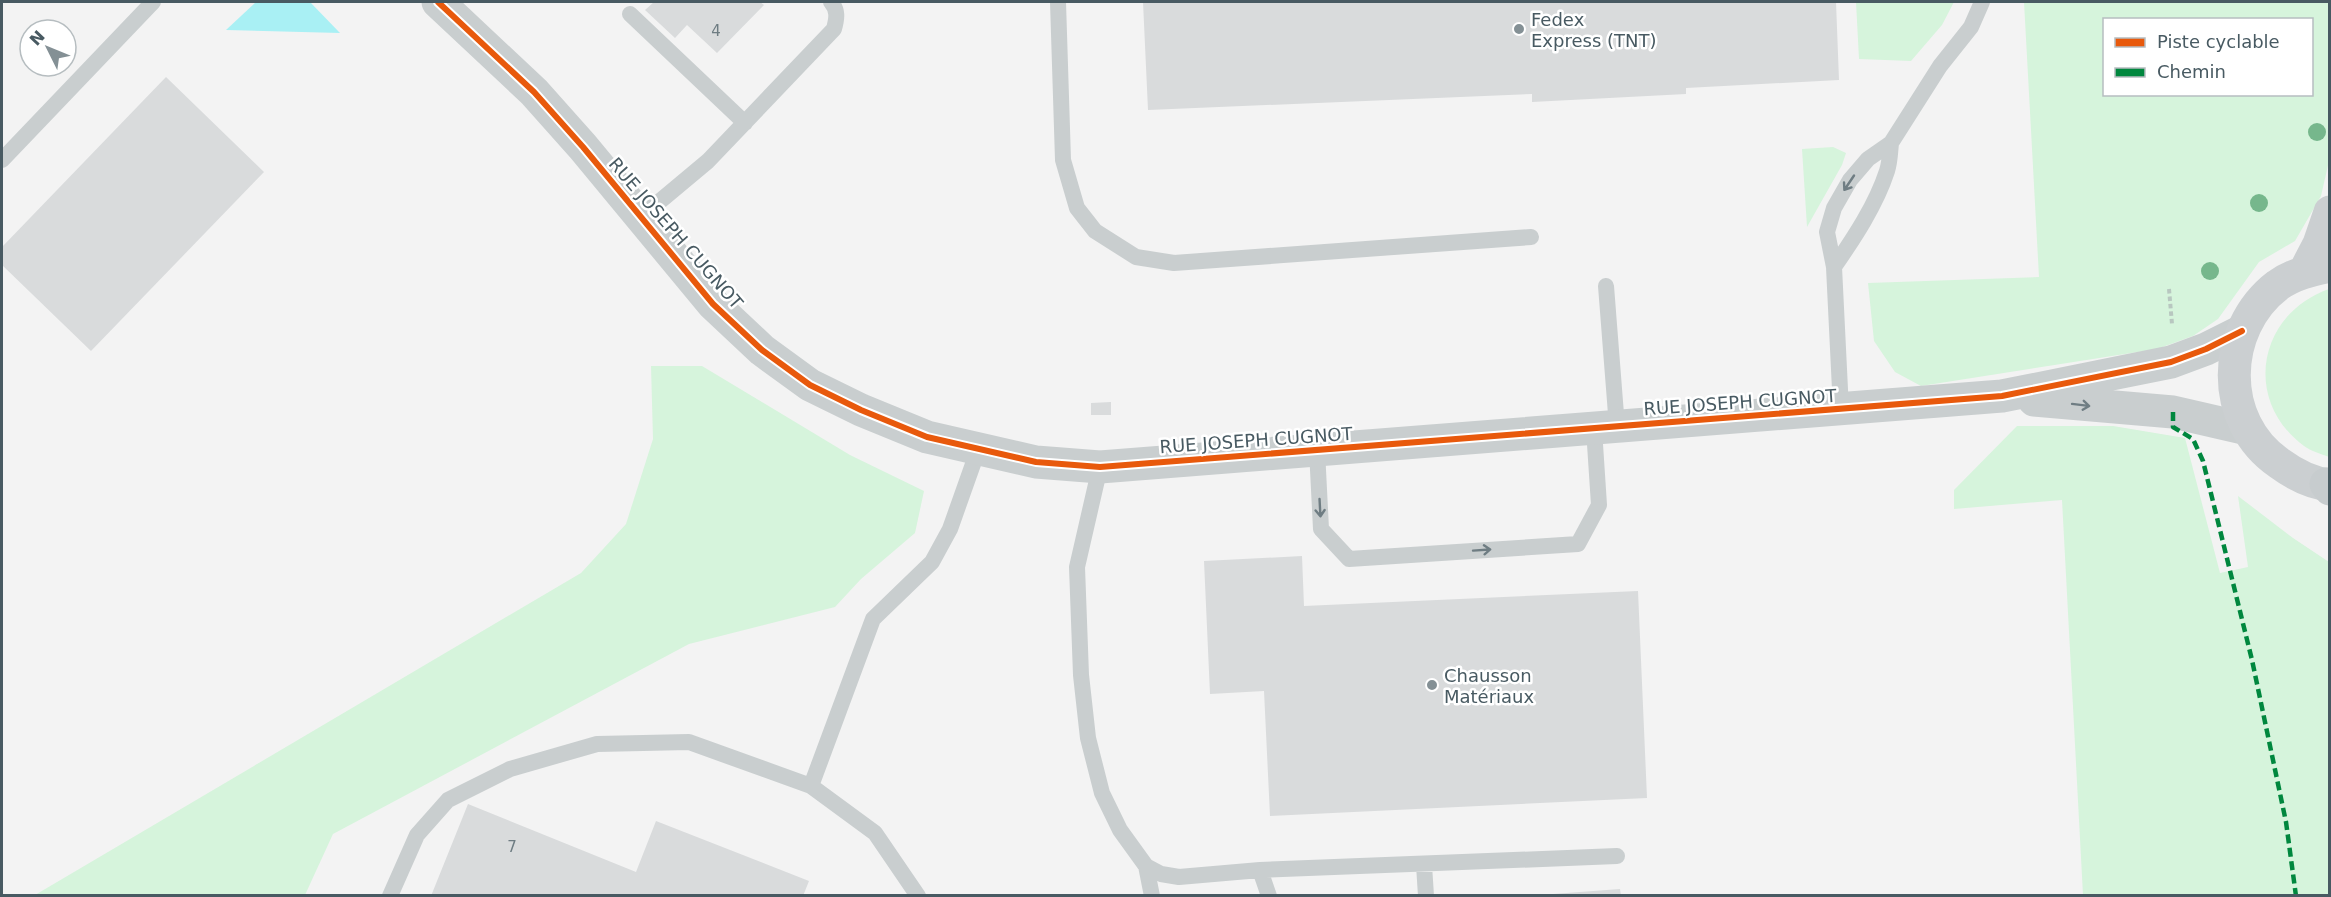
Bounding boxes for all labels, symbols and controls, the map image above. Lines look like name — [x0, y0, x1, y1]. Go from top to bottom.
place label: Fedex Express (TNT) — [1531, 9, 1657, 51]
north arrow — [18, 18, 78, 78]
legend — [2103, 18, 2313, 96]
house number: 4 — [711, 22, 721, 40]
marker: Fedex Express (TNT) — [1512, 22, 1526, 36]
text: N — [26, 27, 49, 49]
text: Piste cyclable — [2157, 31, 2280, 52]
text: Chemin — [2157, 61, 2226, 82]
street label: RUE JOSEPH CUGNOT — [605, 153, 748, 314]
one-way arrow — [1843, 174, 1855, 191]
street label: RUE JOSEPH CUGNOT — [1643, 385, 1838, 419]
one-way arrow — [2071, 400, 2091, 411]
street label: RUE JOSEPH CUGNOT — [1159, 423, 1354, 457]
one-way arrow — [1314, 498, 1325, 518]
one-way arrow — [1471, 544, 1491, 555]
place label: Chausson Matériaux — [1444, 665, 1535, 707]
marker: Chausson Matériaux — [1425, 678, 1439, 692]
house number: 7 — [507, 838, 517, 856]

